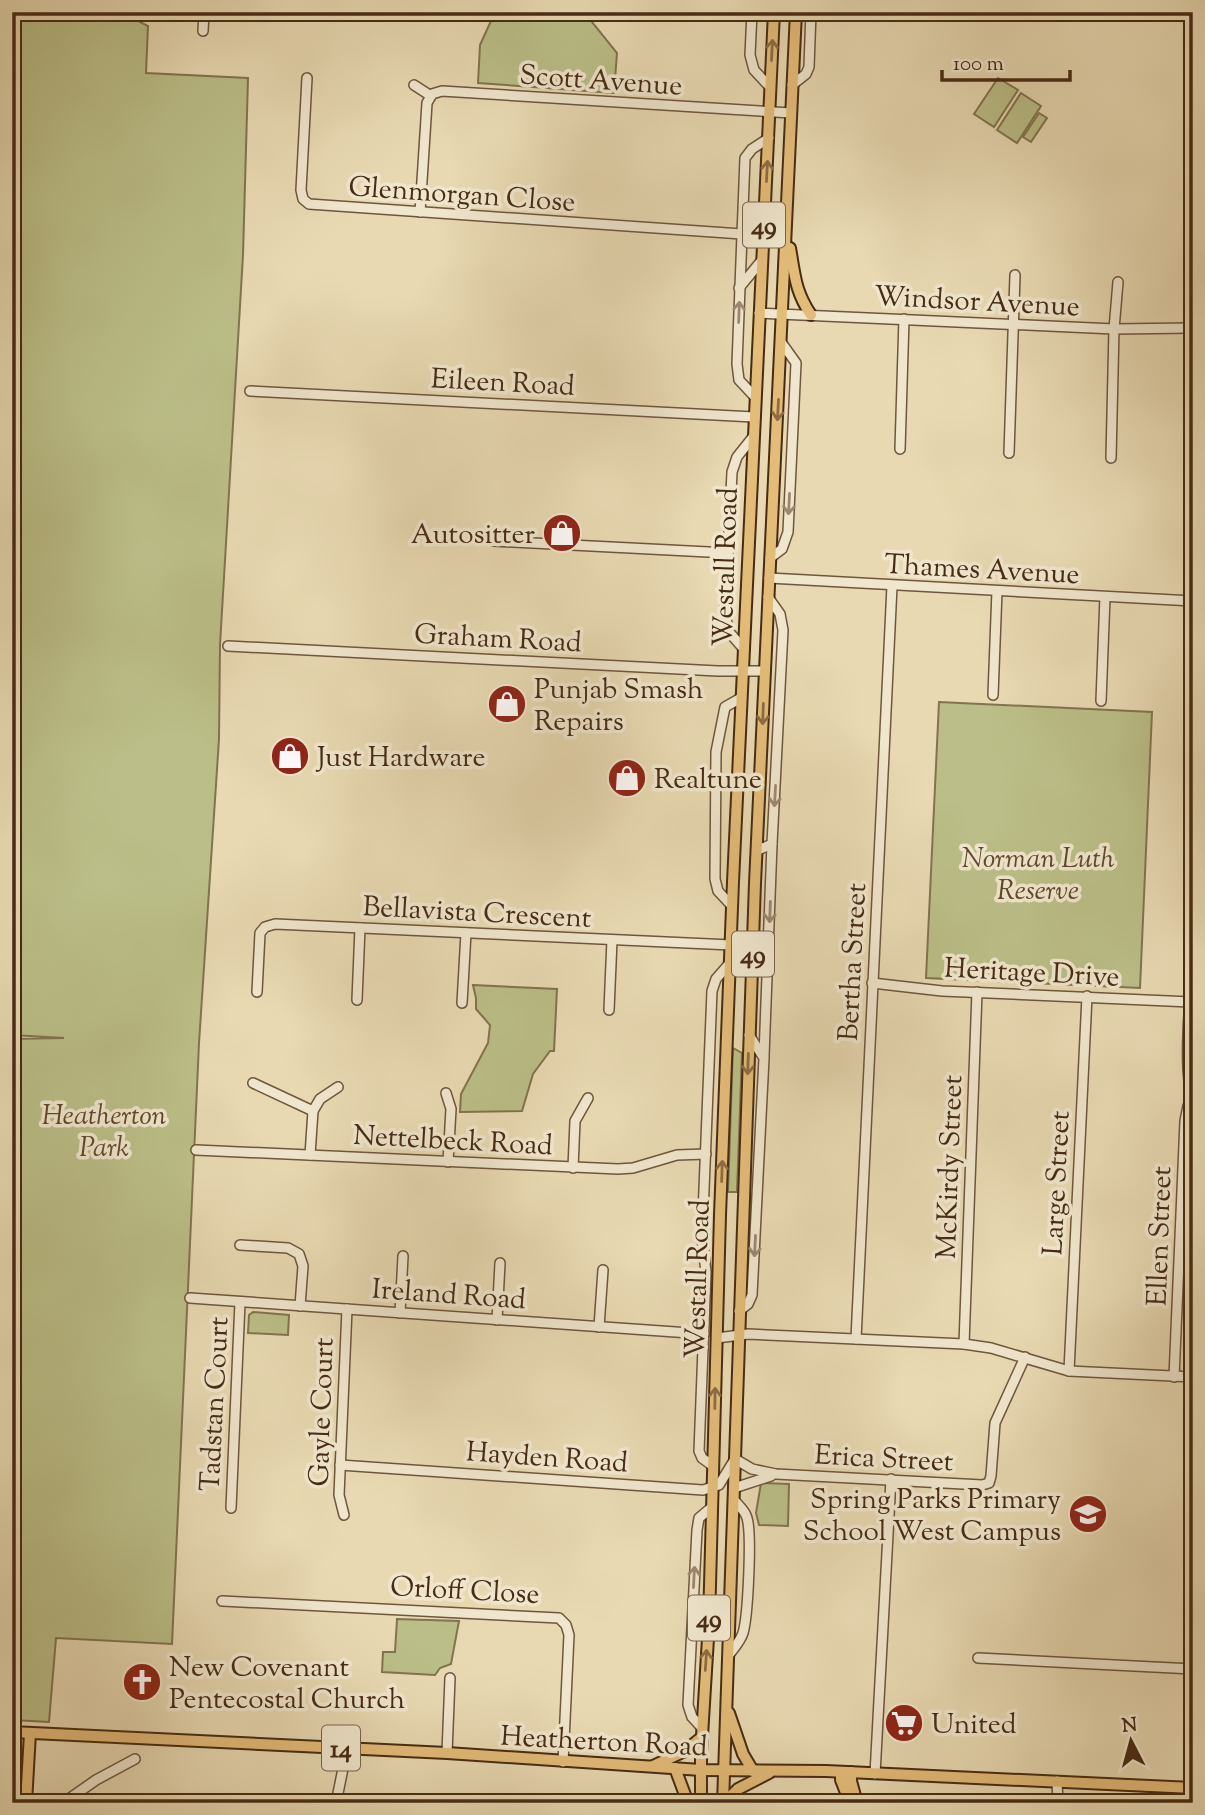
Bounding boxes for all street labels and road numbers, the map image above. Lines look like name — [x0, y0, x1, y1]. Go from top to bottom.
street label: Scott Avenue — [518, 56, 684, 108]
street label: Glenmorgan Close — [347, 168, 577, 224]
road number: 49 — [743, 202, 785, 248]
street label: Windsor Avenue — [873, 278, 1081, 328]
street label: Eileen Road — [430, 360, 576, 408]
street label: Westall Road — [704, 487, 750, 647]
street label: Thames Avenue — [883, 546, 1080, 596]
street label: Graham Road — [413, 616, 583, 664]
street label: Bertha Street — [830, 882, 878, 1042]
street label: Bellavista Crescent — [361, 888, 593, 940]
road number: 49 — [732, 931, 774, 976]
street label: Heritage Drive — [943, 949, 1121, 999]
street label: McKirdy Street — [928, 1074, 974, 1260]
street label: Large Street — [1034, 1109, 1082, 1256]
street label: Nettelbeck Road — [352, 1117, 554, 1167]
street label: Ellen Street — [1139, 1165, 1183, 1307]
street label: Westall Road — [676, 1199, 722, 1359]
street label: Ireland Road — [370, 1271, 527, 1321]
street label: Tadstan Court — [191, 1315, 241, 1493]
street label: Gayle Court — [300, 1336, 346, 1487]
street label: Hayden Road — [465, 1433, 629, 1485]
street label: Erica Street — [813, 1436, 955, 1484]
street label: Orloff Close — [389, 1568, 541, 1616]
road number: 49 — [688, 1596, 730, 1640]
street label: Heatherton Road — [499, 1718, 709, 1768]
road number: 14 — [322, 1726, 360, 1770]

